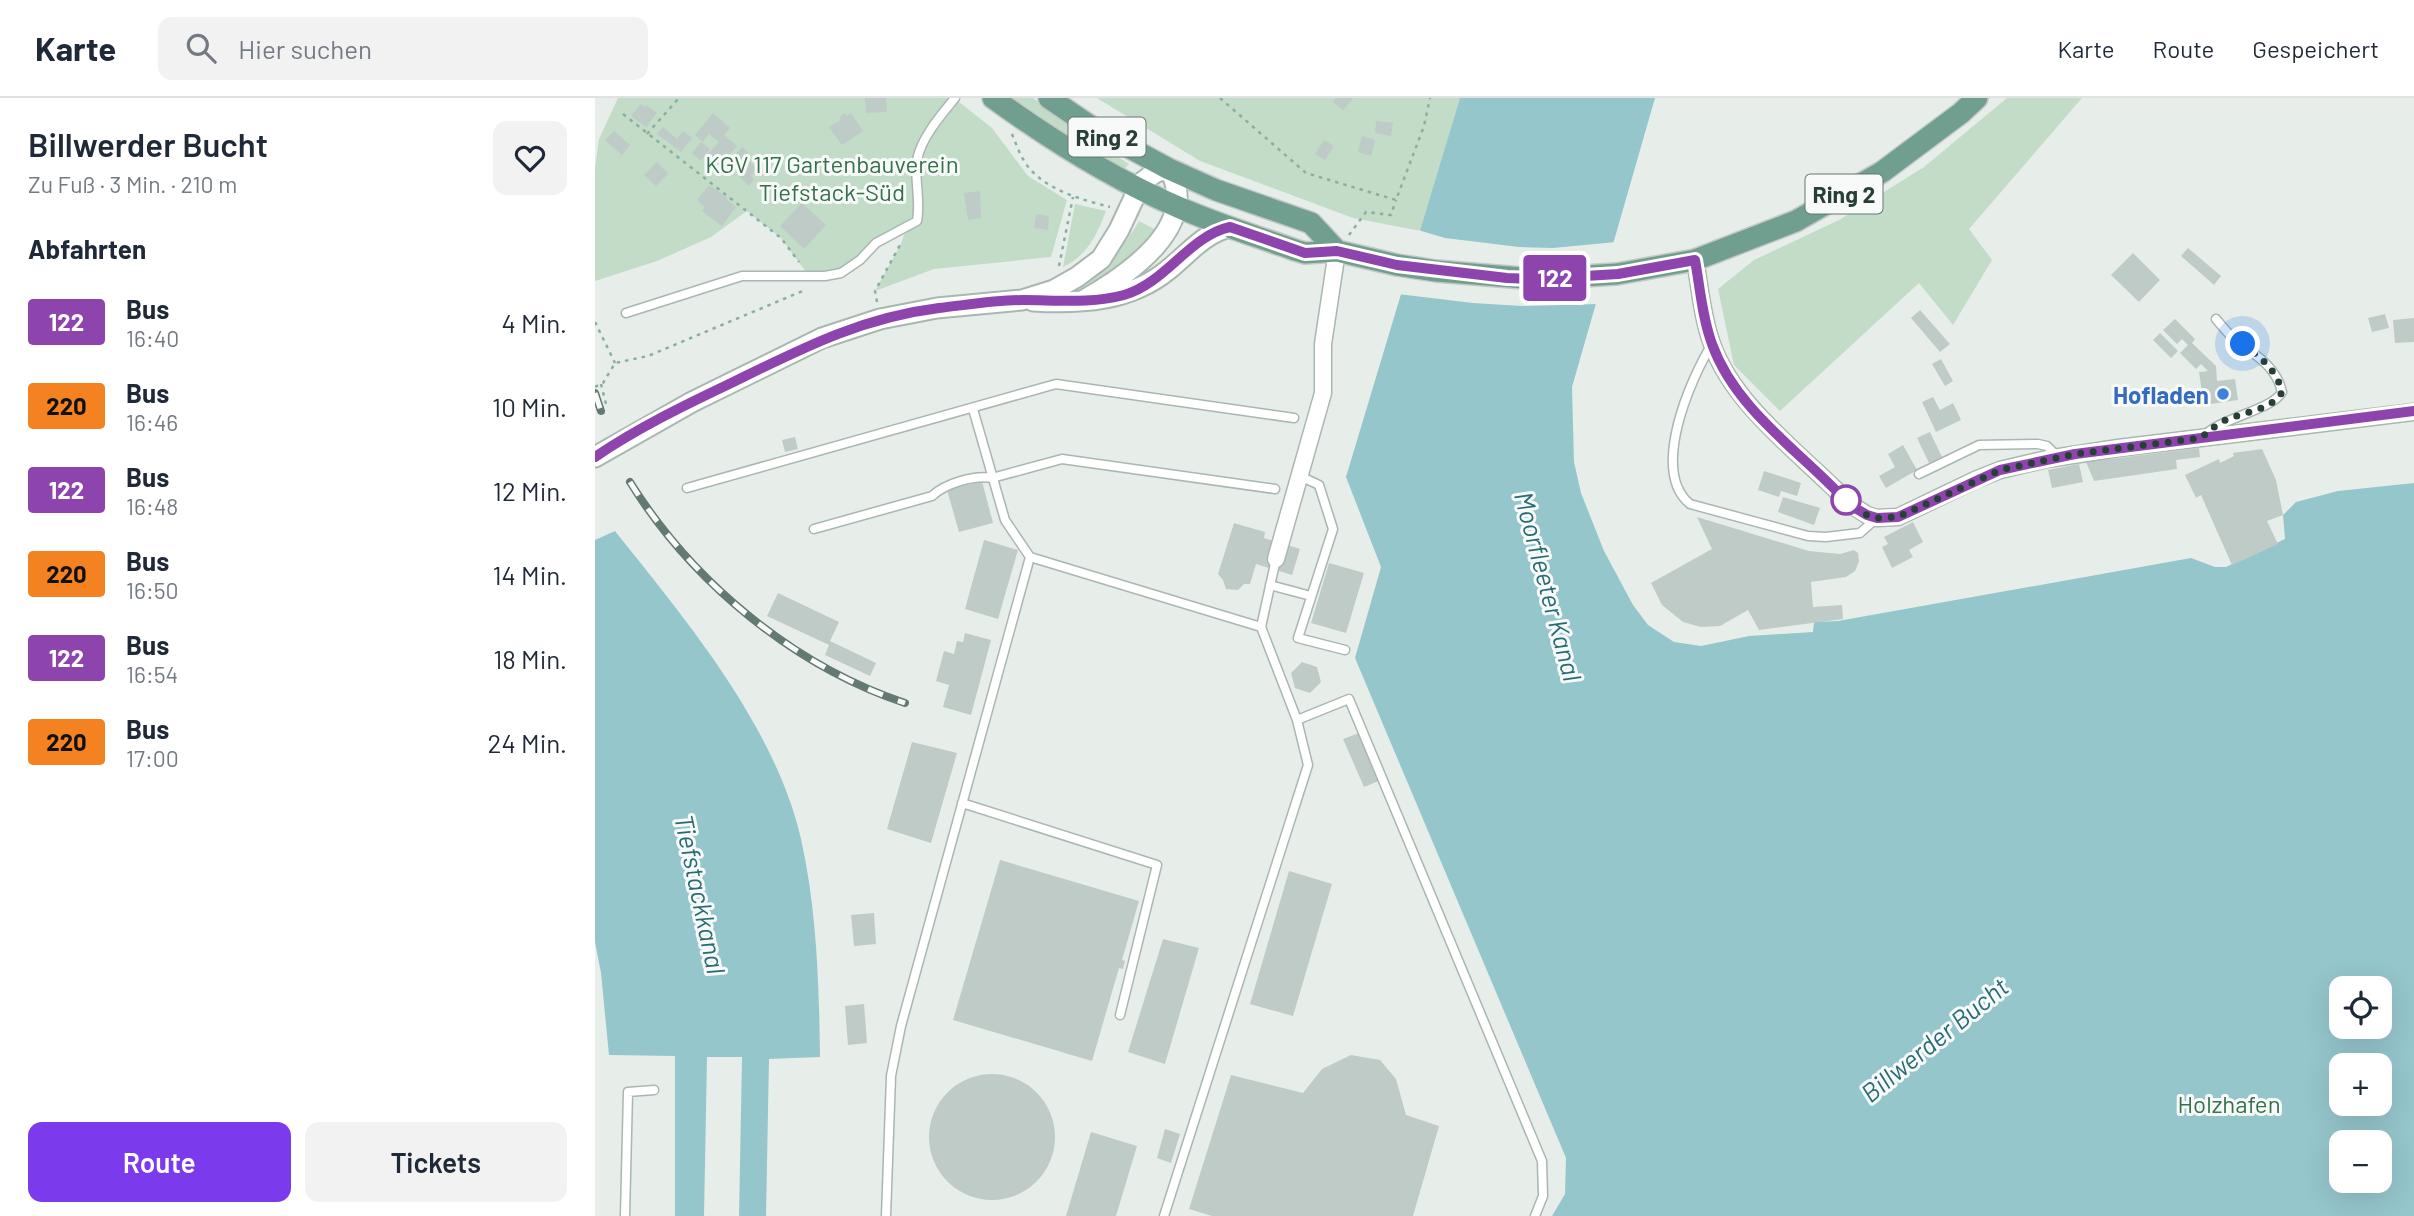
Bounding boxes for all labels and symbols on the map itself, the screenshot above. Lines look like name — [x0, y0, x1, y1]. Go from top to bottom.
road number: Ring 2 — [1069, 118, 1145, 156]
park label: KGV 117 Gartenbauverein Tiefstack-Süd — [705, 149, 959, 206]
road number: Ring 2 — [1805, 174, 1883, 214]
line badge: 122 — [1515, 255, 1595, 301]
your location — [2225, 326, 2260, 361]
place label: Hofladen — [2113, 380, 2209, 409]
marker: Hofladen — [2215, 386, 2231, 402]
unlabelled marker — [1831, 485, 1861, 515]
water label: Moorfleeter Kanal — [1509, 488, 1589, 684]
water label: Tiefstackkanal — [669, 812, 733, 977]
water label: Billwerder Bucht — [1854, 970, 2014, 1108]
park label: Holzhafen — [2177, 1089, 2281, 1118]

